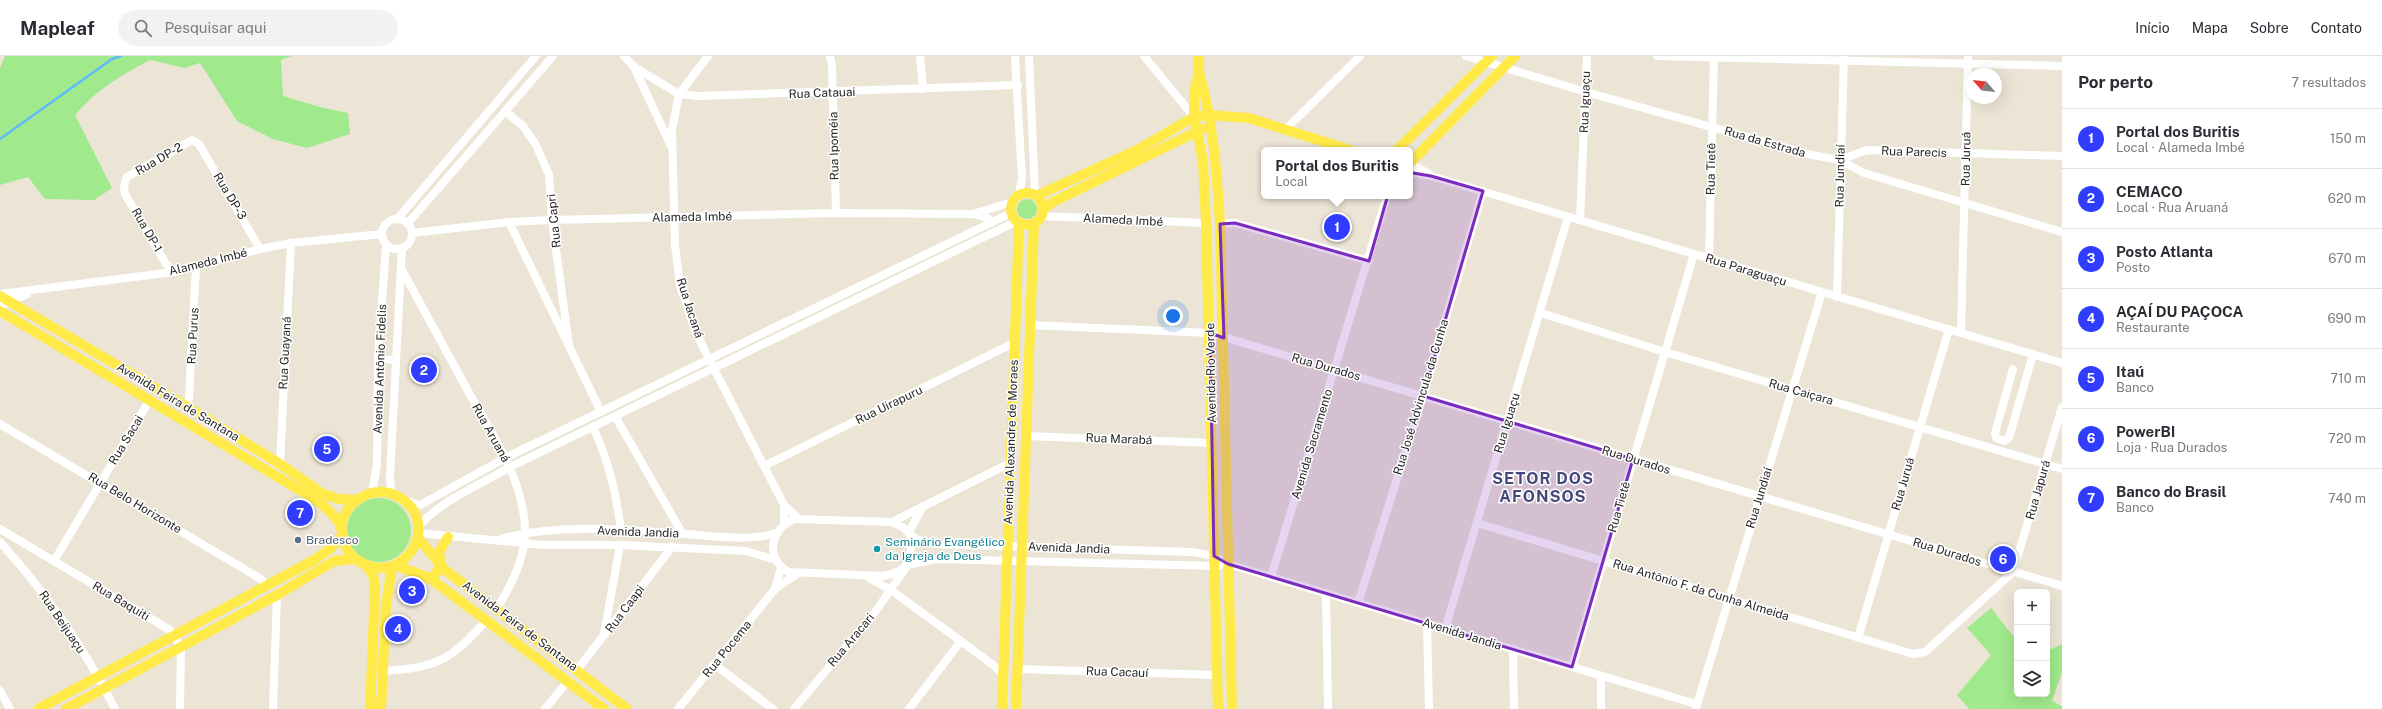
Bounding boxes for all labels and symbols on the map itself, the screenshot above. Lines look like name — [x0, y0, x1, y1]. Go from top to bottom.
north arrow — [1966, 68, 2002, 104]
street label: Rua Iguaçu — [1577, 71, 1593, 133]
street label: Rua Catauai — [788, 85, 856, 101]
street label: Rua Ipoméia — [826, 112, 842, 180]
street label: Rua da Estrada — [1723, 124, 1807, 160]
street label: Rua Juruá — [1959, 132, 1973, 186]
street label: Rua DP-2 — [133, 140, 185, 178]
street label: Rua Tietê — [1704, 142, 1718, 195]
street label: Rua Jundiaí — [1832, 143, 1848, 208]
street label: Rua Parecis — [1881, 144, 1947, 160]
street label: Rua DP-3 — [211, 170, 249, 222]
street label: Rua Capri — [544, 193, 564, 249]
street label: Rua DP-1 — [129, 205, 165, 255]
street label: Alameda Imbé — [652, 209, 732, 225]
street label: Alameda Imbé — [1083, 211, 1164, 229]
pin: 1 — [1324, 212, 1350, 242]
street label: Alameda Imbé — [167, 245, 249, 279]
street label: Rua Paraguaçu — [1704, 251, 1788, 289]
street label: Rua Jacaná — [674, 276, 706, 340]
street label: Avenida Antônio Fidelis — [371, 304, 389, 434]
your location — [1163, 306, 1183, 326]
street label: Rua Purus — [185, 307, 201, 365]
street label: Rua Guayaná — [276, 316, 294, 390]
street label: Rua José Advincula da Cunha — [1391, 317, 1451, 477]
street label: Avenida Rio Verde — [1203, 323, 1219, 423]
street label: Rua Durados — [1290, 350, 1362, 384]
pin: 2 — [411, 355, 437, 385]
street label: Avenida Alexandre de Moraes — [1001, 359, 1021, 525]
street label: Avenida Feira de Santana — [114, 360, 242, 444]
street label: Rua Caiçara — [1767, 376, 1835, 408]
street label: Rua Uirapuru — [853, 383, 925, 427]
street label: Avenida Sacramento — [1289, 387, 1335, 501]
street label: Rua Iguaçu — [1491, 391, 1523, 455]
street label: Rua Aruaná — [469, 401, 513, 465]
street label: Rua Sacai — [106, 413, 146, 467]
street label: Rua Marabá — [1085, 431, 1153, 447]
pin: 5 — [314, 434, 340, 464]
street label: Rua Durados — [1600, 443, 1672, 477]
street label: Rua Juruá — [1889, 456, 1917, 512]
street label: Rua Japurá — [2023, 459, 2053, 521]
street label: Rua Jundiaí — [1743, 465, 1775, 530]
district label: SETOR DOS AFONSOS — [1492, 469, 1594, 506]
street label: Rua Belo Horizonte — [86, 470, 184, 537]
street label: Rua Tietê — [1605, 480, 1633, 534]
pin: 7 — [287, 498, 313, 528]
street label: Avenida Jandia — [597, 524, 679, 540]
place label: Bradesco — [306, 533, 359, 547]
marker: Bradesco — [293, 535, 303, 545]
place label: Seminário Evangélico da Igreja de Deus — [885, 535, 1005, 563]
street label: Rua Durados — [1911, 535, 1983, 569]
street label: Avenida Jandia — [1028, 540, 1110, 556]
marker: Seminário Evangélico da Igreja de Deus — [872, 544, 882, 554]
pin: 6 — [1990, 544, 2016, 574]
street label: Rua Antônio F. da Cunha Almeida — [1611, 556, 1791, 624]
pin: 3 — [399, 576, 425, 606]
street label: Avenida Feira de Santana — [460, 578, 580, 674]
street label: Rua Baquiti — [90, 579, 152, 623]
street label: Rua Caapi — [603, 582, 647, 636]
street label: Rua Beijuaçu — [36, 588, 88, 656]
street label: Rua Aracari — [825, 611, 877, 669]
pin: 4 — [385, 614, 411, 644]
street label: Avenida Jandia — [1421, 615, 1503, 653]
street label: Rua Pocema — [700, 618, 754, 680]
street label: Rua Cacauí — [1086, 664, 1150, 680]

